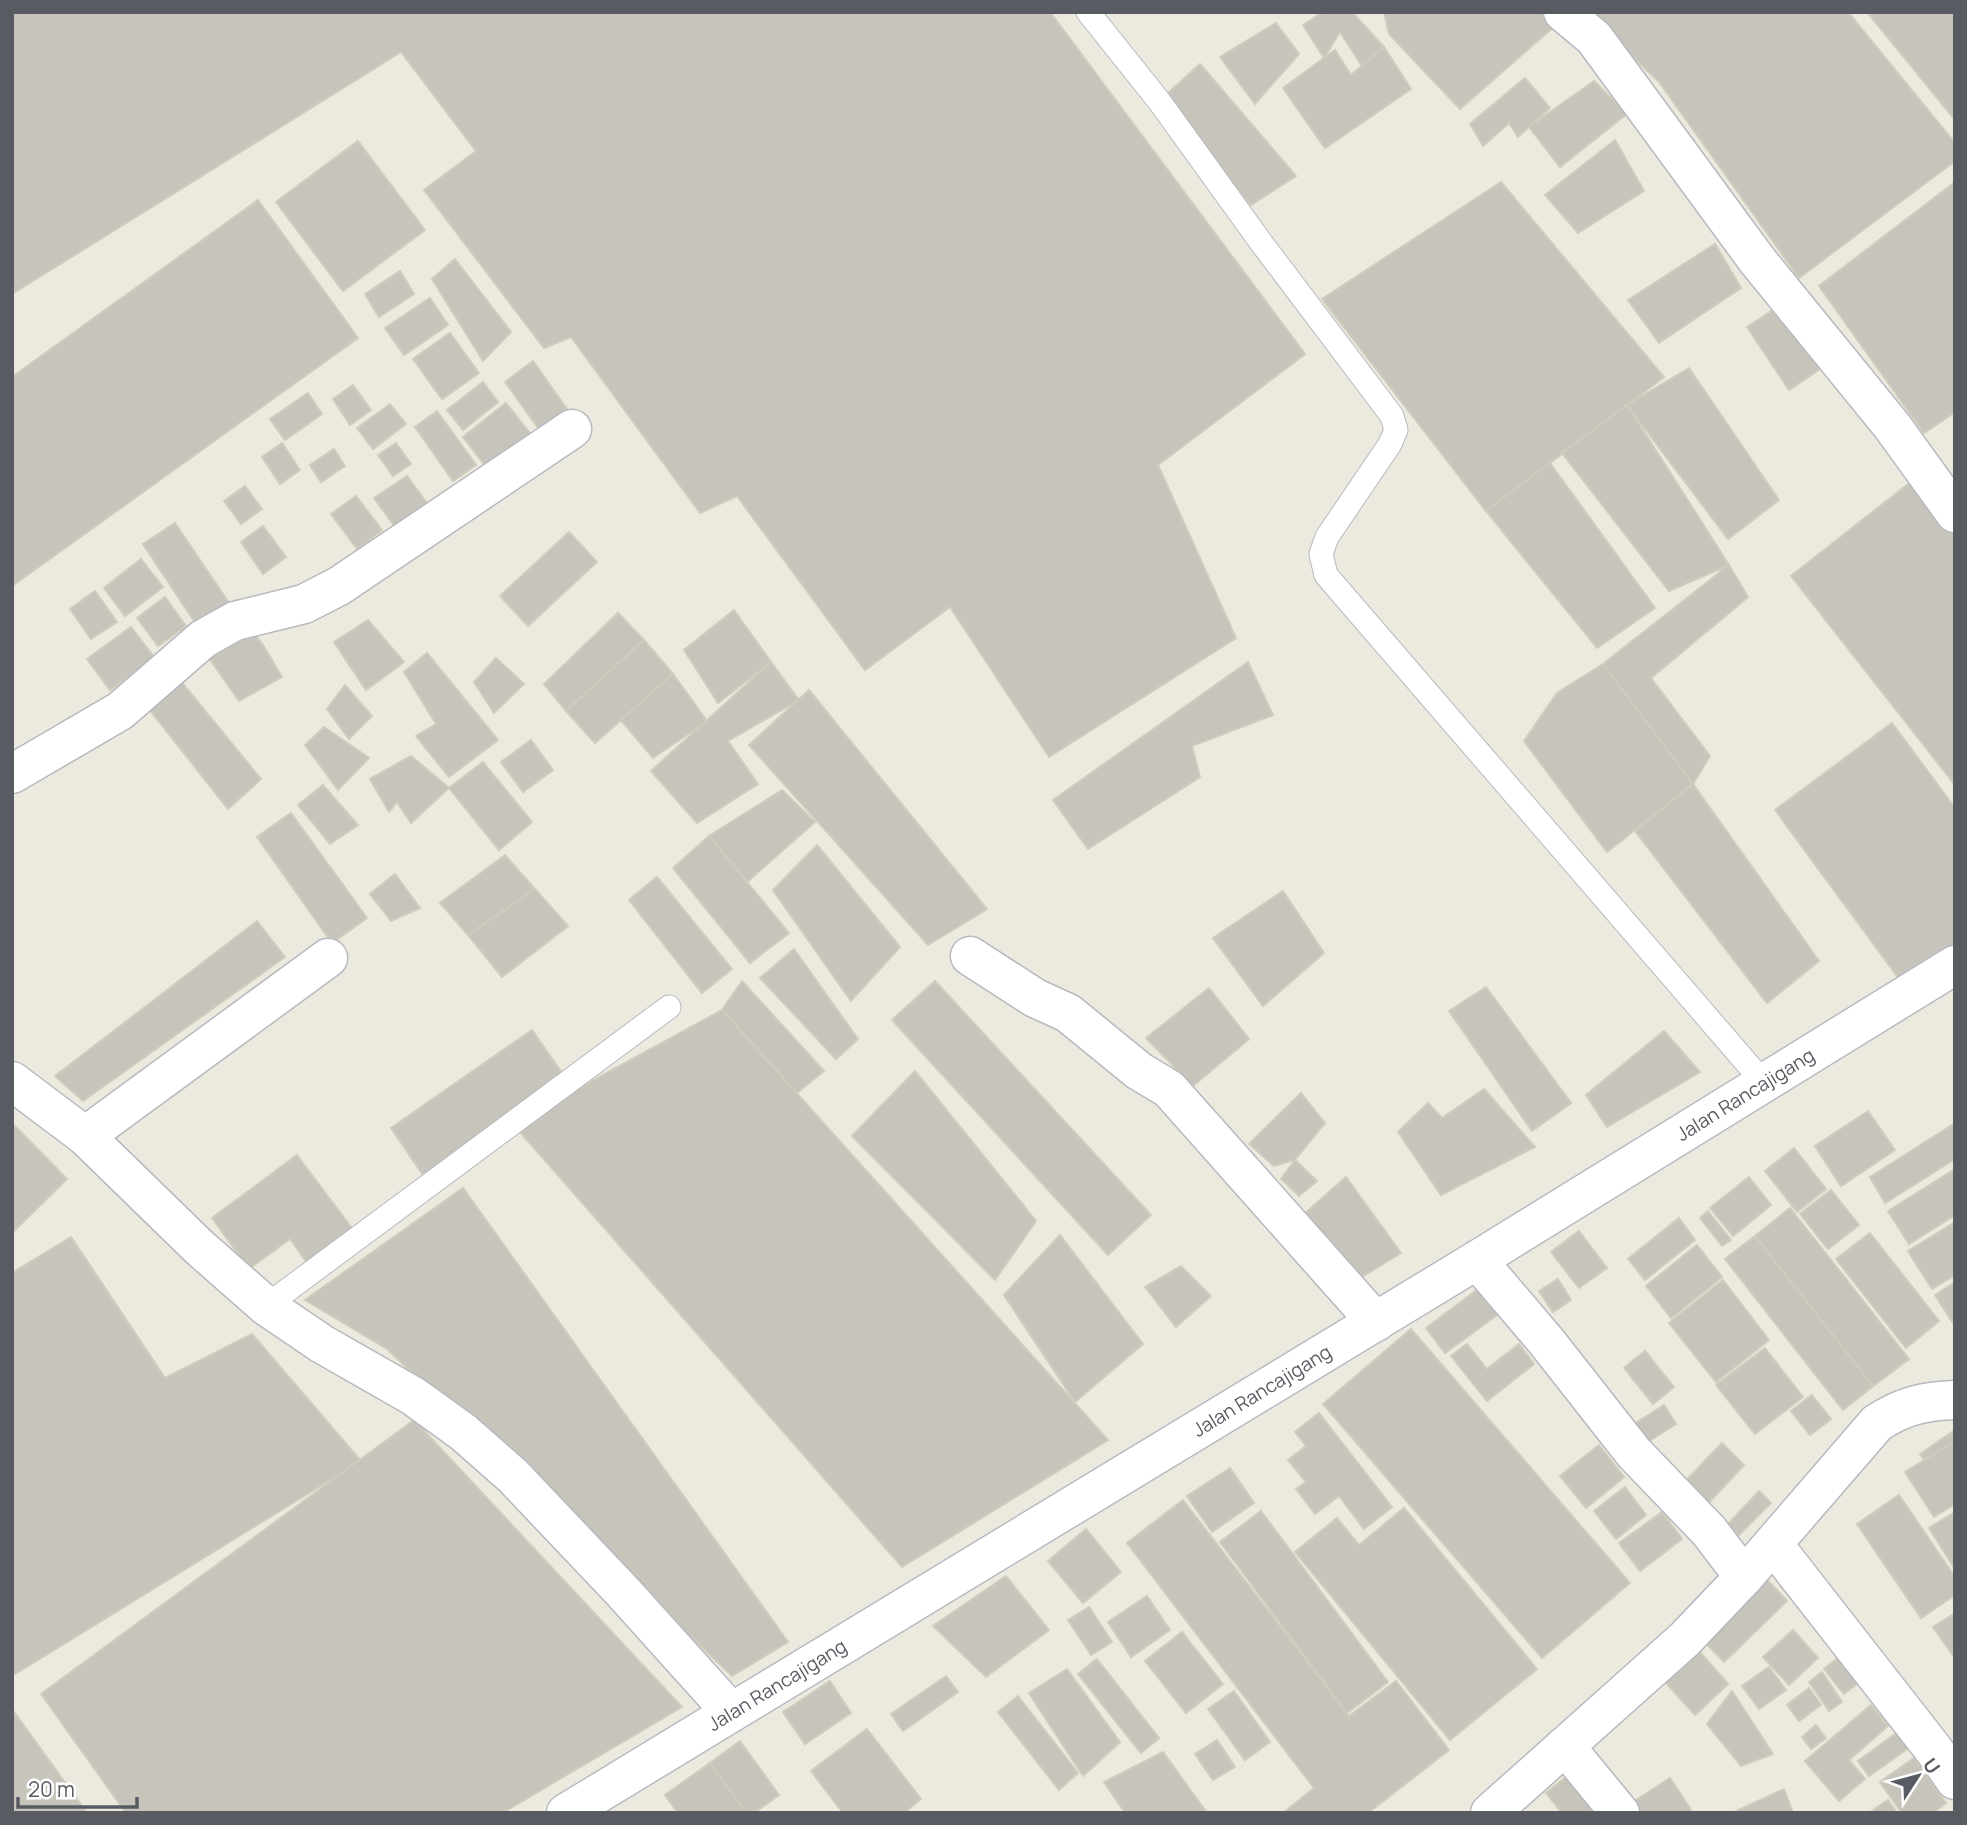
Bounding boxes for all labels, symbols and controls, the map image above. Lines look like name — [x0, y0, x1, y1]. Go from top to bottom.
street label: Jalan Rancajigang — [1671, 1042, 1819, 1147]
street label: Jalan Rancajigang — [1188, 1339, 1336, 1443]
street label: Jalan Rancajigang — [703, 1633, 851, 1737]
north arrow — [1883, 1741, 1953, 1811]
text: U — [1917, 1753, 1946, 1779]
scale bar — [18, 1766, 136, 1810]
text: 20 m — [28, 1775, 75, 1803]

